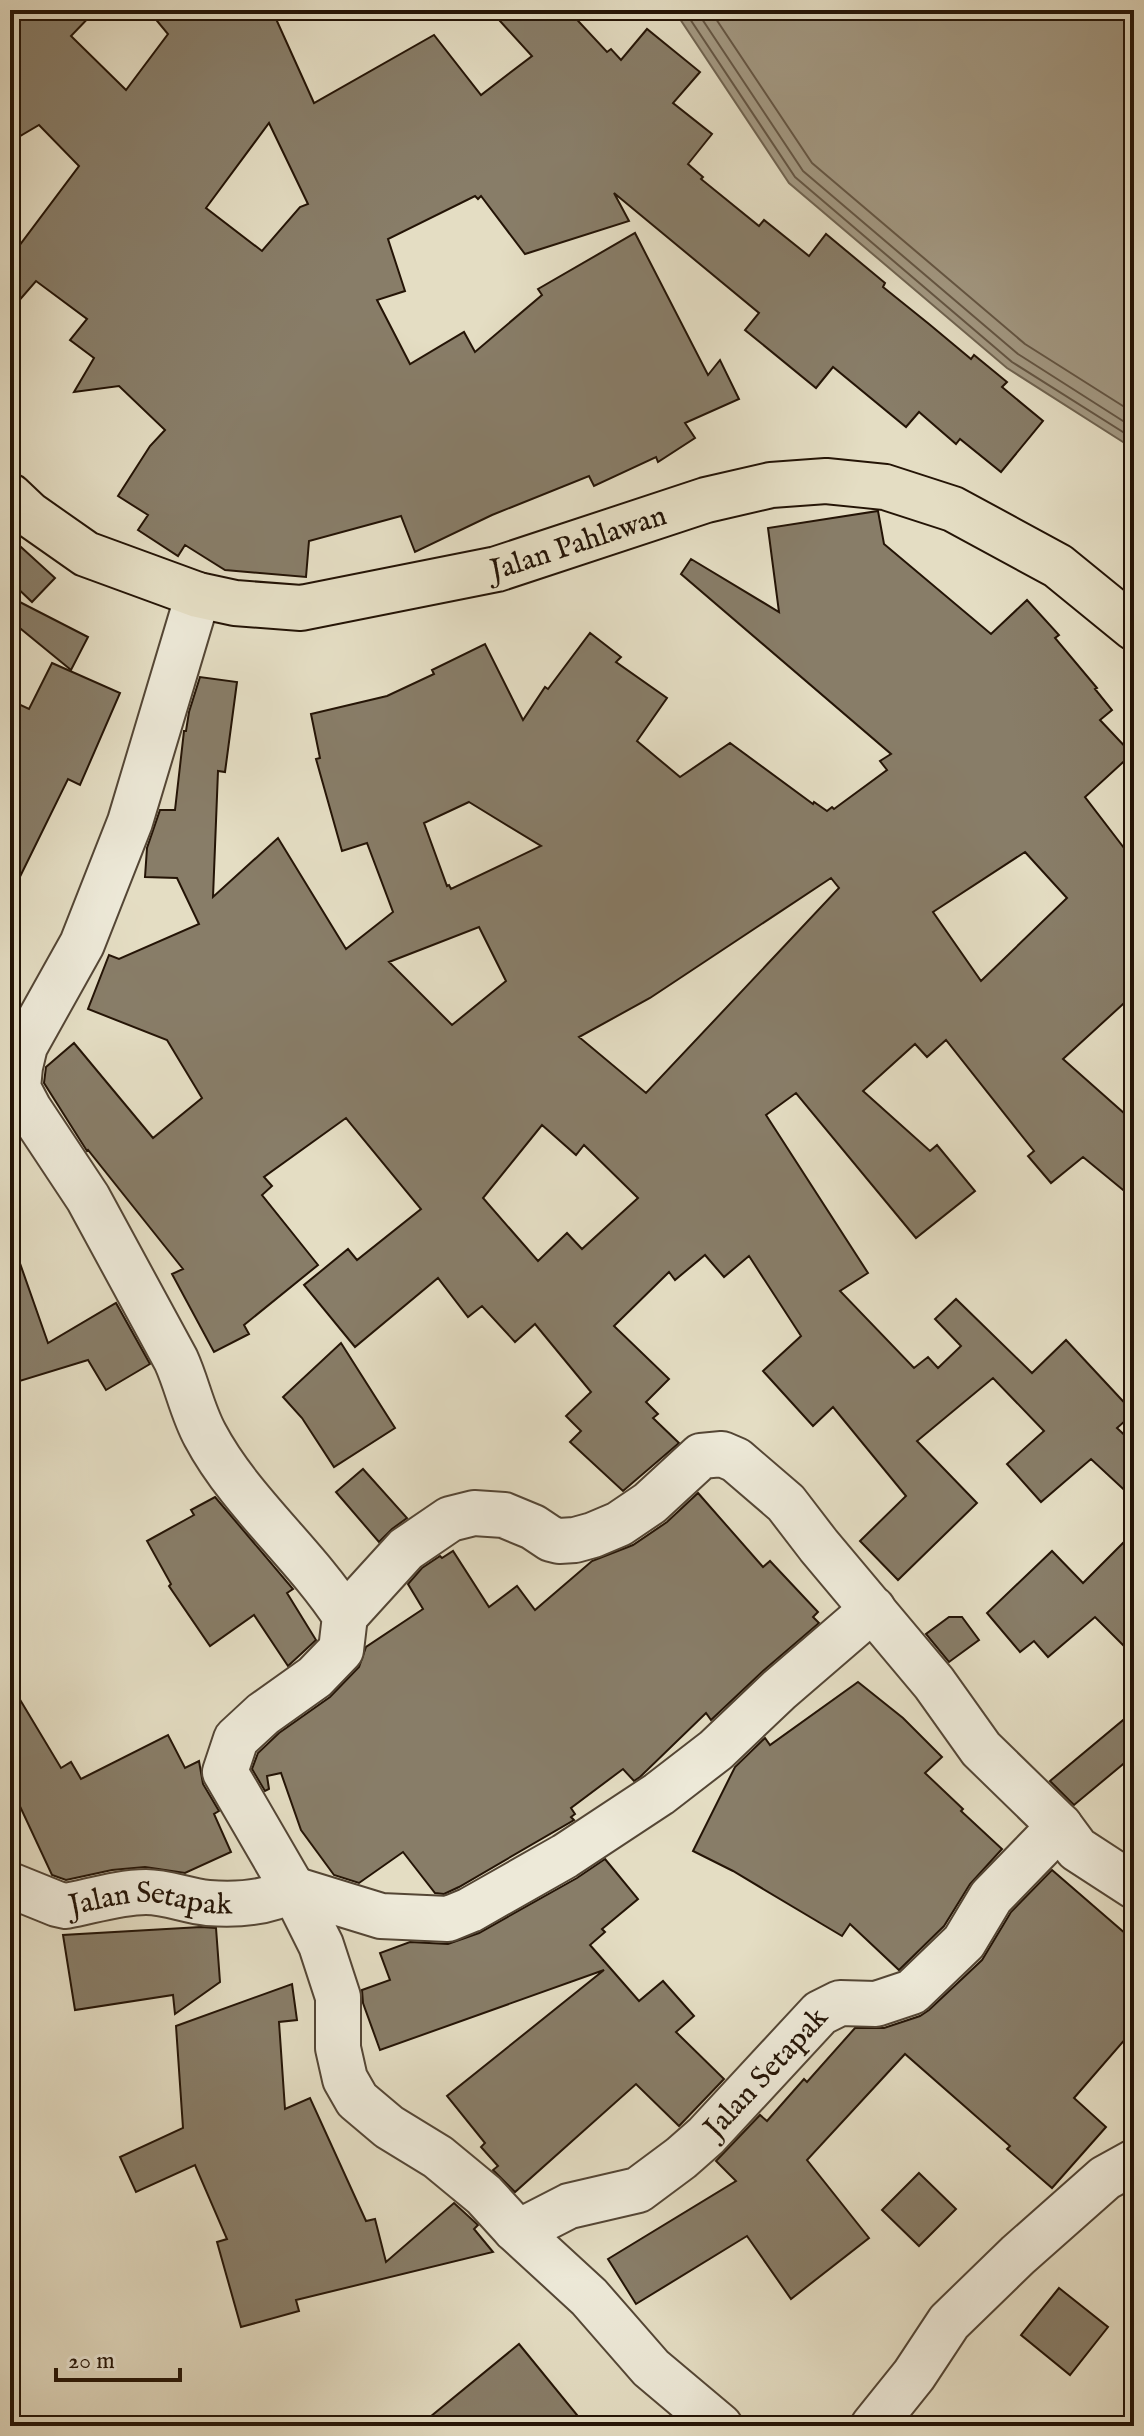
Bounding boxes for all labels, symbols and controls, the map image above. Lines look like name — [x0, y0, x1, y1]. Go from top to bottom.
street label: Jalan Pahlawan — [484, 497, 672, 592]
street label: Jalan Setapak — [62, 1875, 233, 1927]
street label: Jalan Setapak — [694, 1999, 838, 2149]
scale bar — [56, 2332, 180, 2382]
text: 20 m — [68, 2346, 115, 2377]

